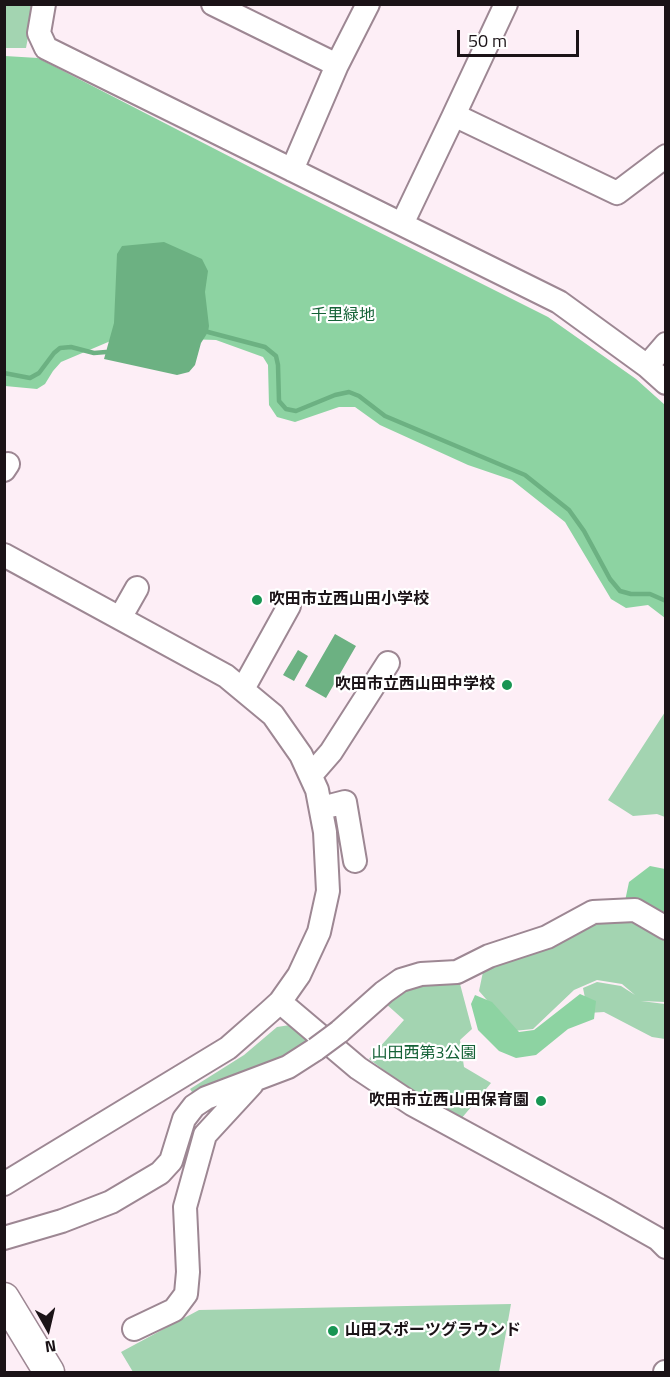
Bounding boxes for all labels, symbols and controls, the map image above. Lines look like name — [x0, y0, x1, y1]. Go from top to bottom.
scale bar — [460, 18, 582, 56]
text: 50 m — [468, 27, 507, 54]
park label: 千里緑地 — [311, 306, 375, 326]
place label: 吹田市立西山田小学校 — [269, 590, 429, 610]
marker: 吹田市立西山田小学校 — [250, 593, 264, 607]
place label: 吹田市立西山田中学校 — [335, 675, 495, 695]
marker: 吹田市立西山田中学校 — [500, 678, 514, 692]
park label: 山田西第3公園 — [372, 1044, 476, 1064]
place label: 吹田市立西山田保育園 — [369, 1091, 529, 1111]
marker: 吹田市立西山田保育園 — [534, 1094, 548, 1108]
north arrow — [18, 1299, 78, 1359]
place label: 山田スポーツグラウンド — [345, 1321, 521, 1341]
marker: 山田スポーツグラウンド — [326, 1324, 340, 1338]
text: N — [43, 1334, 58, 1359]

